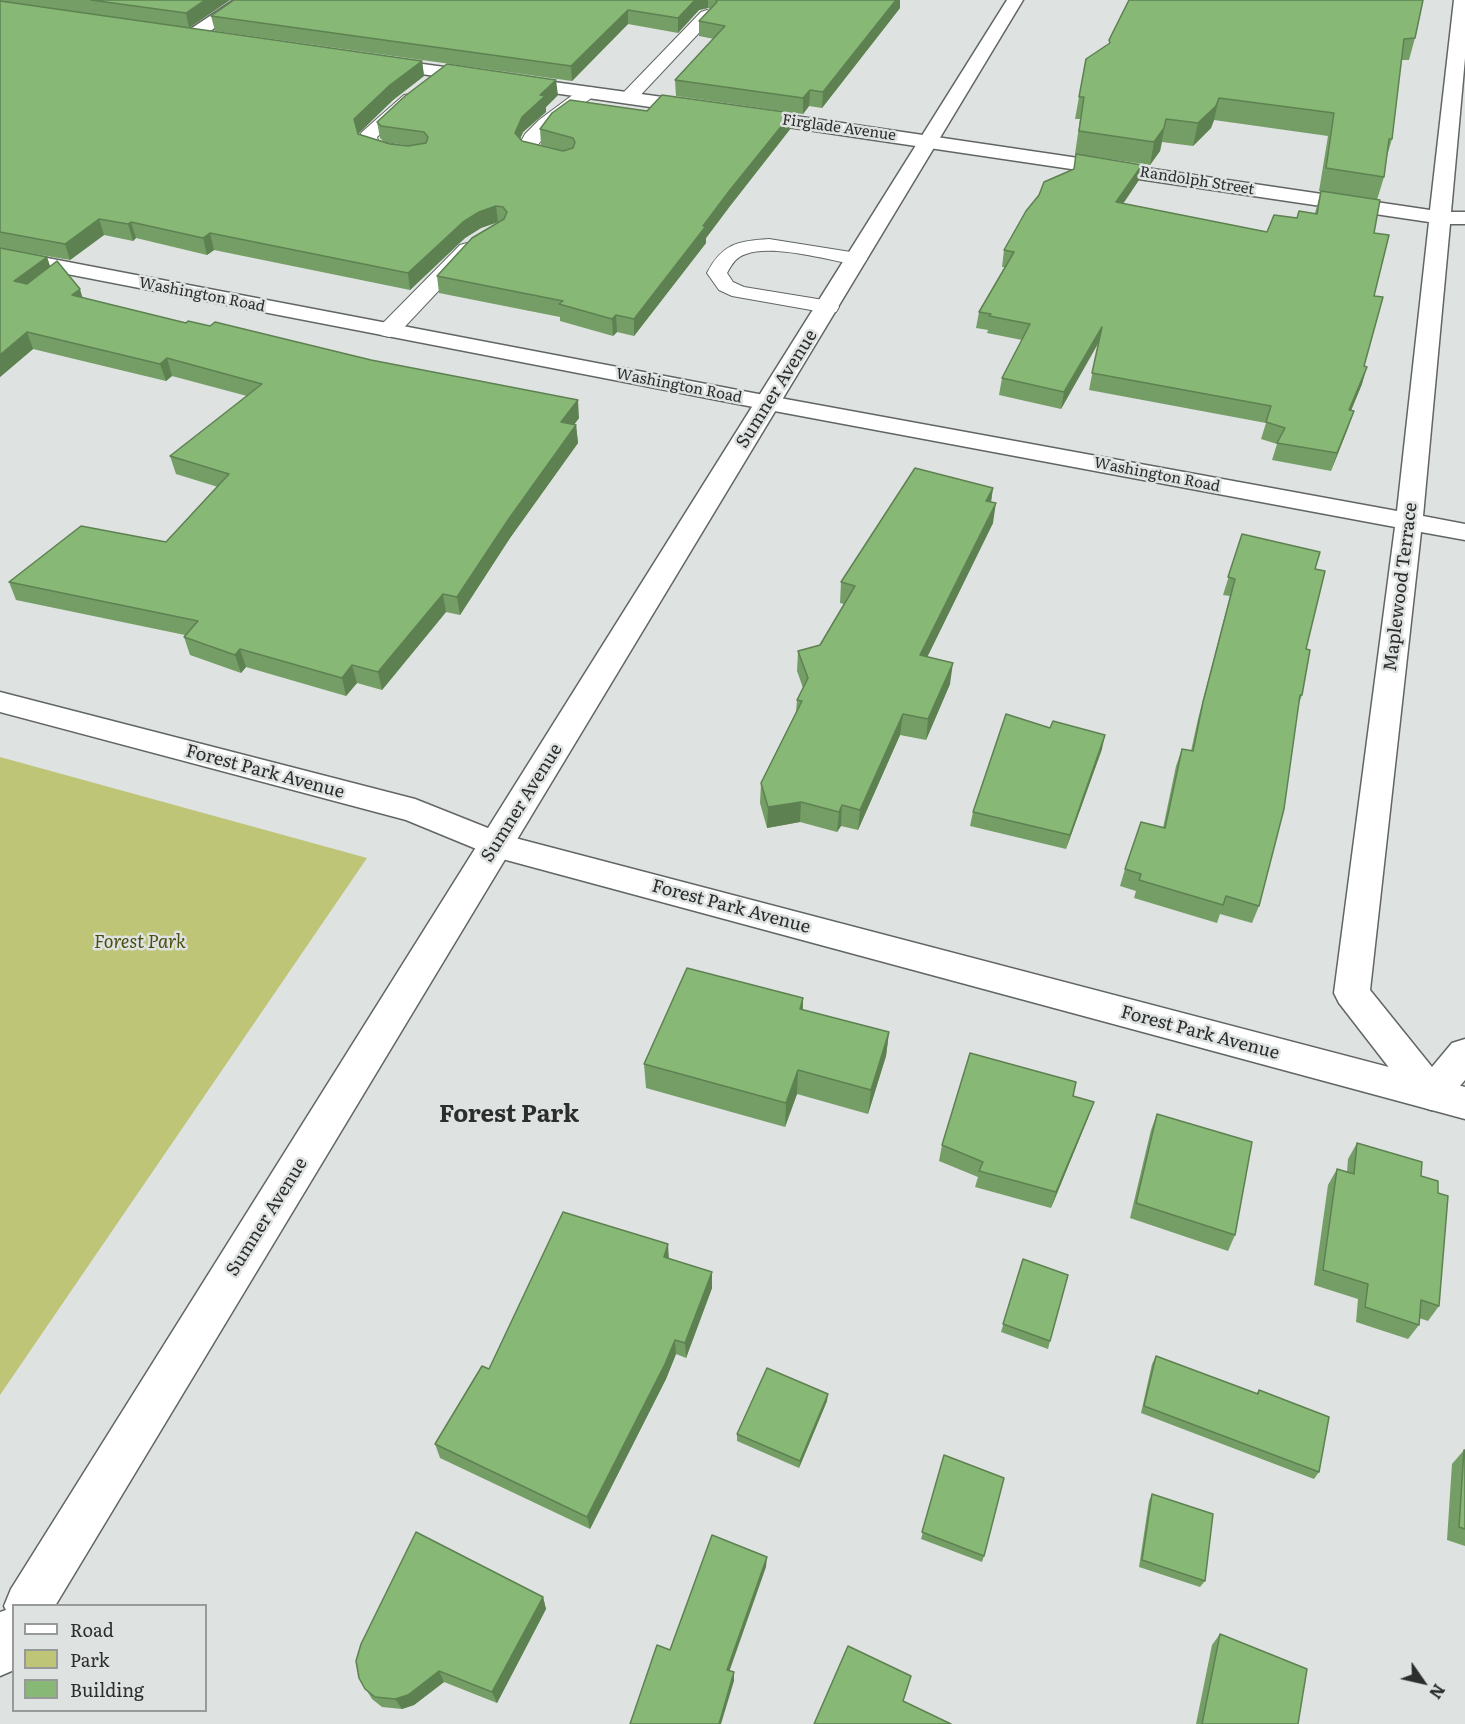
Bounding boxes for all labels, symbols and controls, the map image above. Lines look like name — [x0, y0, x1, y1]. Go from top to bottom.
street label: Firglade Avenue — [781, 111, 897, 145]
street label: Randolph Street — [1138, 163, 1256, 199]
street label: Washington Road — [137, 274, 267, 316]
street label: Sumner Avenue — [732, 326, 822, 452]
street label: Washington Road — [614, 365, 744, 407]
street label: Washington Road — [1092, 454, 1222, 496]
street label: Maplewood Terrace — [1380, 501, 1422, 673]
street label: Forest Park Avenue — [183, 740, 347, 804]
street label: Sumner Avenue — [477, 740, 567, 866]
street label: Forest Park Avenue — [649, 875, 813, 939]
park label: Forest Park — [94, 932, 186, 954]
street label: Forest Park Avenue — [1118, 1001, 1282, 1065]
district label: Forest Park — [439, 1101, 579, 1129]
street label: Sumner Avenue — [222, 1154, 312, 1280]
legend — [12, 1604, 207, 1712]
text: Road — [70, 1616, 114, 1643]
text: Park — [70, 1646, 109, 1673]
north arrow — [1393, 1652, 1453, 1712]
text: Building — [70, 1676, 144, 1703]
text: N — [1424, 1680, 1452, 1704]

